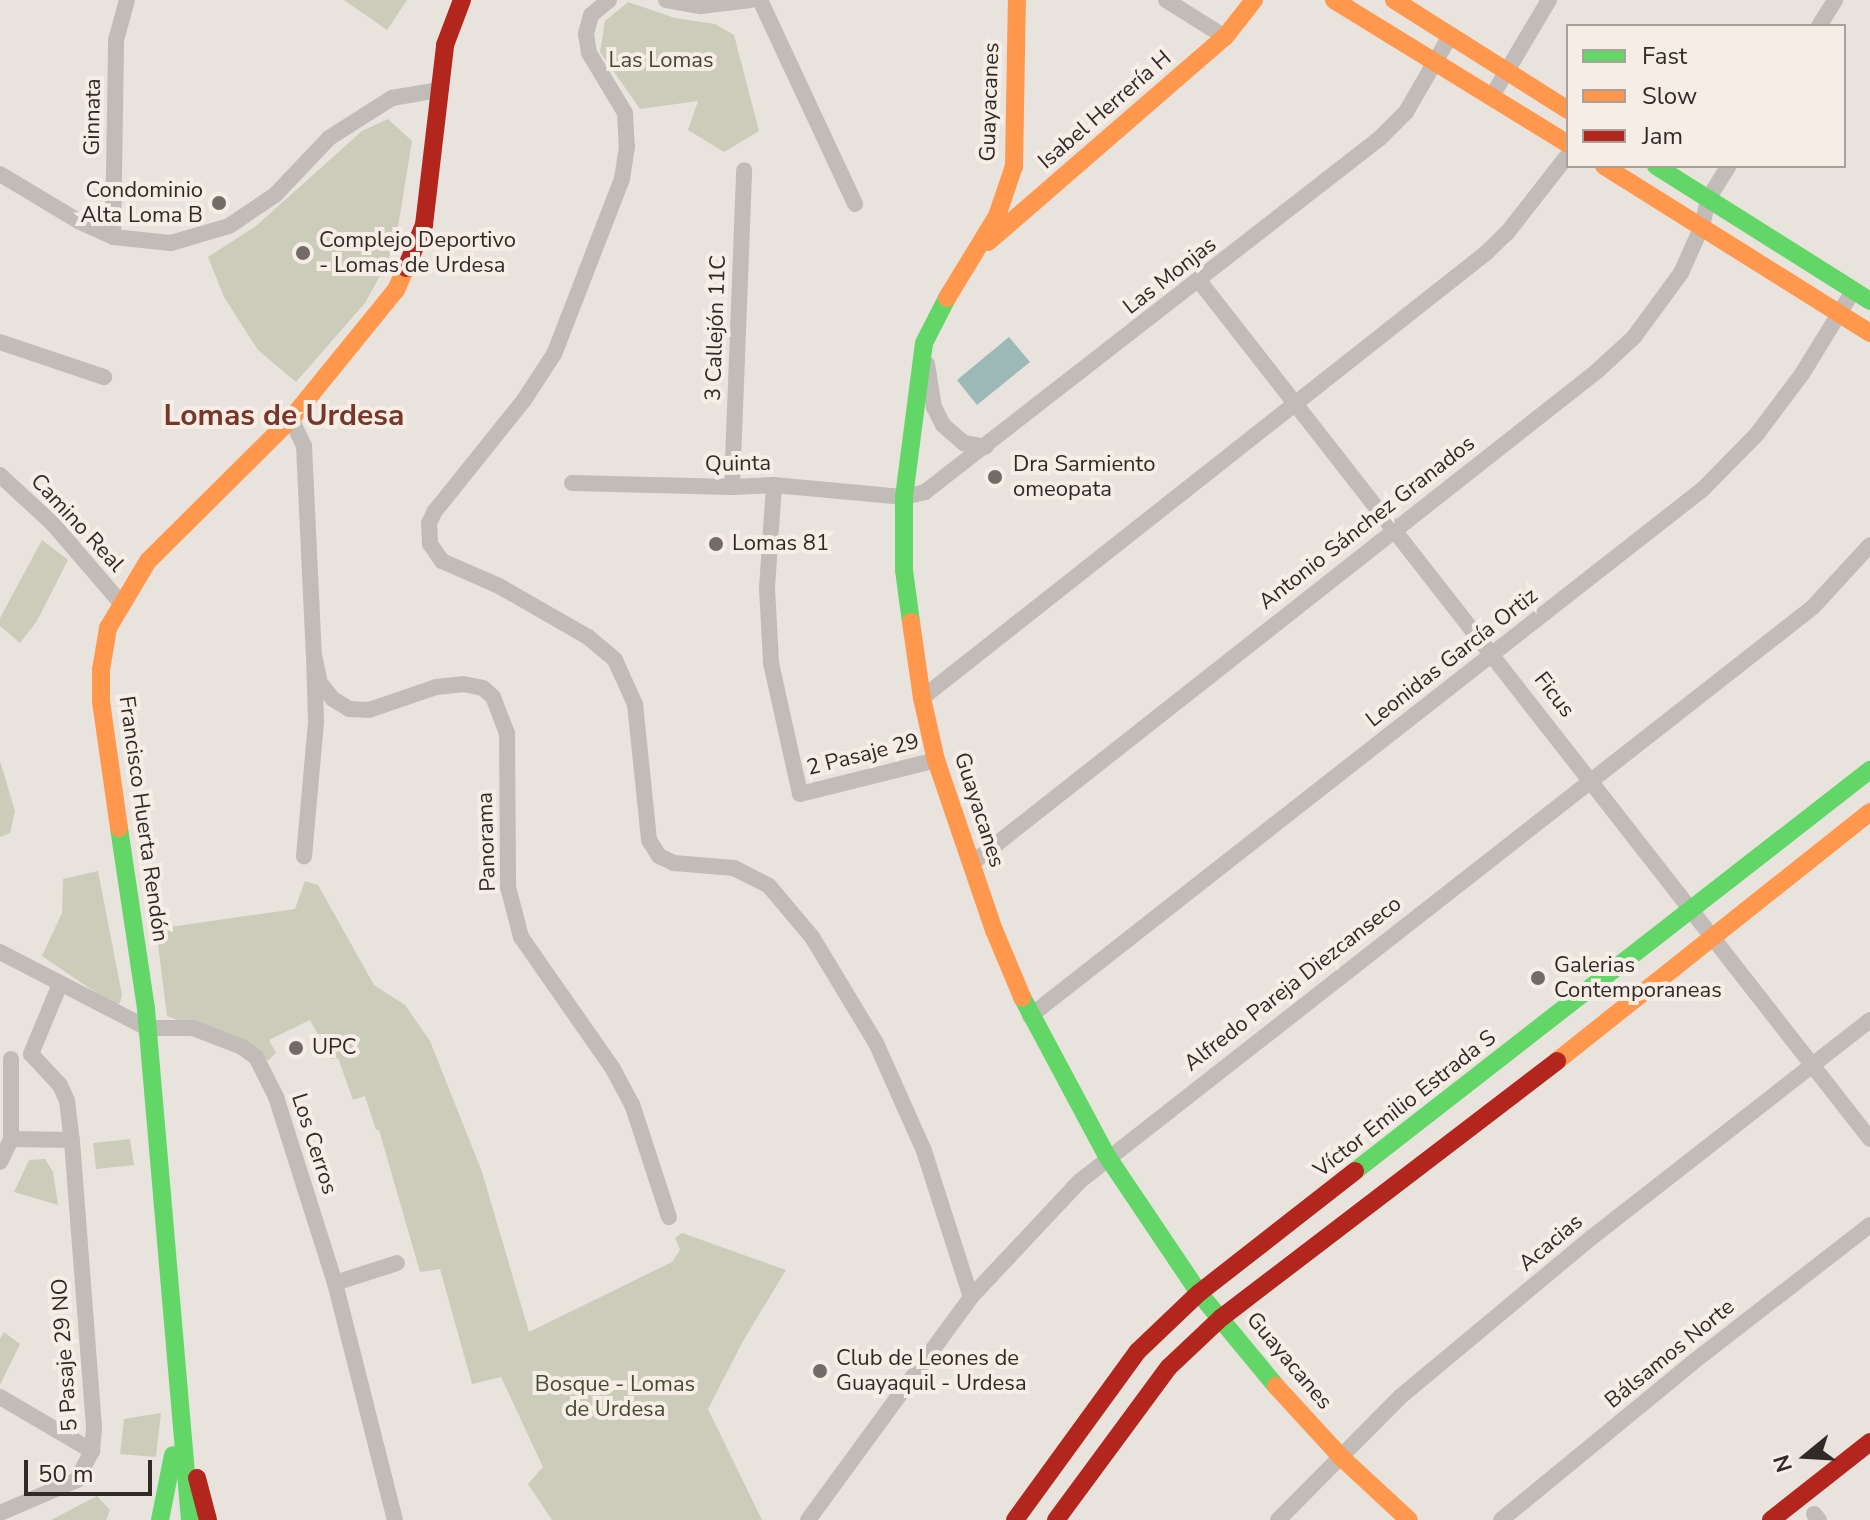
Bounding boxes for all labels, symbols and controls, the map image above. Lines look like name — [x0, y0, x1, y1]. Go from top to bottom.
legend — [1566, 24, 1846, 168]
text: Fast — [1642, 40, 1687, 72]
street label: Guayacanes — [975, 42, 1005, 162]
street label: Isabel Herrería H — [1033, 45, 1177, 175]
park label: Las Lomas — [609, 48, 713, 74]
street label: Ginnata — [79, 78, 107, 156]
text: Slow — [1642, 80, 1697, 112]
text: Jam — [1642, 120, 1683, 152]
place label: Condominio Alta Loma B — [81, 177, 203, 228]
marker: Condominio Alta Loma B — [210, 194, 228, 212]
place label: Complejo Deportivo - Lomas de Urdesa — [319, 227, 516, 278]
street label: Las Monjas — [1118, 231, 1222, 321]
marker: Complejo Deportivo - Lomas de Urdesa — [294, 244, 312, 262]
street label: 3 Callejón 11C — [700, 254, 732, 402]
district label: Lomas de Urdesa — [164, 398, 404, 434]
street label: Antonio Sánchez Granados — [1254, 430, 1480, 616]
street label: Quinta — [705, 450, 771, 478]
place label: Dra Sarmiento omeopata — [1013, 451, 1155, 502]
marker: Dra Sarmiento omeopata — [984, 466, 1006, 488]
street label: Camino Real — [25, 468, 129, 578]
place label: Lomas 81 — [732, 531, 829, 557]
marker: Lomas 81 — [707, 535, 725, 553]
street label: Leonidas García Ortiz — [1361, 583, 1543, 733]
street label: Ficus — [1528, 667, 1580, 723]
street label: Francisco Huerta Rendón — [113, 694, 173, 944]
street label: 2 Pasaje 29 — [804, 728, 922, 782]
street label: Guayacanes — [948, 749, 1010, 871]
street label: Panorama — [472, 792, 502, 892]
street label: Alfredo Pareja Diezcanseco — [1179, 891, 1407, 1077]
place label: Galerias Contemporaneas — [1554, 952, 1722, 1004]
marker: Galerias Contemporaneas — [1529, 969, 1547, 987]
street label: Víctor Emilio Estrada S — [1309, 1025, 1501, 1183]
place label: UPC — [312, 1035, 357, 1061]
marker: UPC — [287, 1039, 305, 1057]
street label: Los Cerros — [285, 1090, 343, 1198]
street label: Acacias — [1514, 1209, 1588, 1277]
street label: 5 Pasaje 29 NO — [46, 1277, 84, 1433]
street label: Bálsamos Norte — [1600, 1294, 1740, 1414]
street label: Guayacanes — [1241, 1307, 1337, 1415]
place label: Club de Leones de Guayaquil - Urdesa — [836, 1345, 1027, 1396]
marker: Club de Leones de Guayaquil - Urdesa — [811, 1362, 829, 1380]
park label: Bosque - Lomas de Urdesa — [535, 1371, 695, 1422]
north arrow — [1766, 1416, 1846, 1496]
scale bar — [28, 1444, 156, 1494]
text: N — [1766, 1451, 1800, 1476]
text: 50 m — [38, 1458, 94, 1490]

